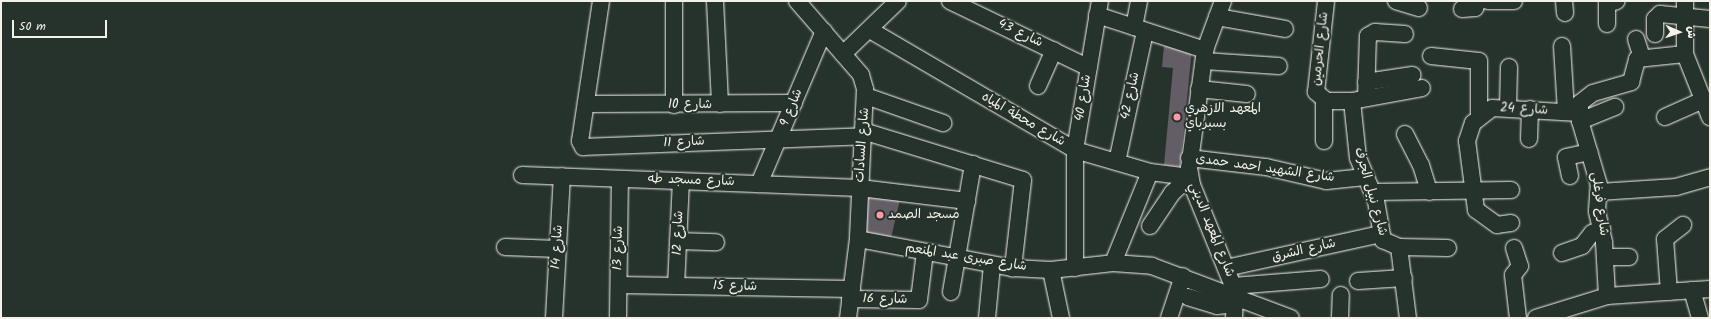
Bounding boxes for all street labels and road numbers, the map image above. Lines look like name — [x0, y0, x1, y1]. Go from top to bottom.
street label: شارع الحرمين — [1309, 11, 1333, 87]
street label: شارع 43 — [995, 16, 1045, 52]
street label: شارع 42 — [1118, 71, 1144, 121]
street label: شارع 40 — [1073, 74, 1095, 122]
street label: شارع 9 — [777, 87, 807, 129]
street label: شارع محطة المياه — [978, 90, 1068, 150]
street label: شارع 10 — [668, 97, 712, 113]
street label: شارع 24 — [1500, 101, 1548, 119]
street label: شارع السادات — [853, 107, 873, 183]
street label: شارع 11 — [663, 134, 705, 152]
street label: شارع نبيل الجرف — [1350, 146, 1390, 238]
street label: شارع الشهيد احمد حمدى — [1195, 152, 1335, 186]
street label: شارع فرغلى — [1587, 171, 1611, 237]
street label: شارع مسجد طه — [647, 172, 735, 190]
street label: شارع المعهد الديني — [1185, 180, 1237, 280]
street label: شارع 12 — [670, 210, 688, 256]
street label: شارع 14 — [549, 224, 567, 270]
street label: شارع 13 — [611, 225, 627, 271]
street label: شارع الشرق — [1271, 236, 1337, 266]
street label: شارع صبرى عبد المنعم — [904, 241, 1028, 275]
street label: شارع 15 — [713, 279, 757, 295]
street label: شارع 16 — [863, 292, 907, 308]

